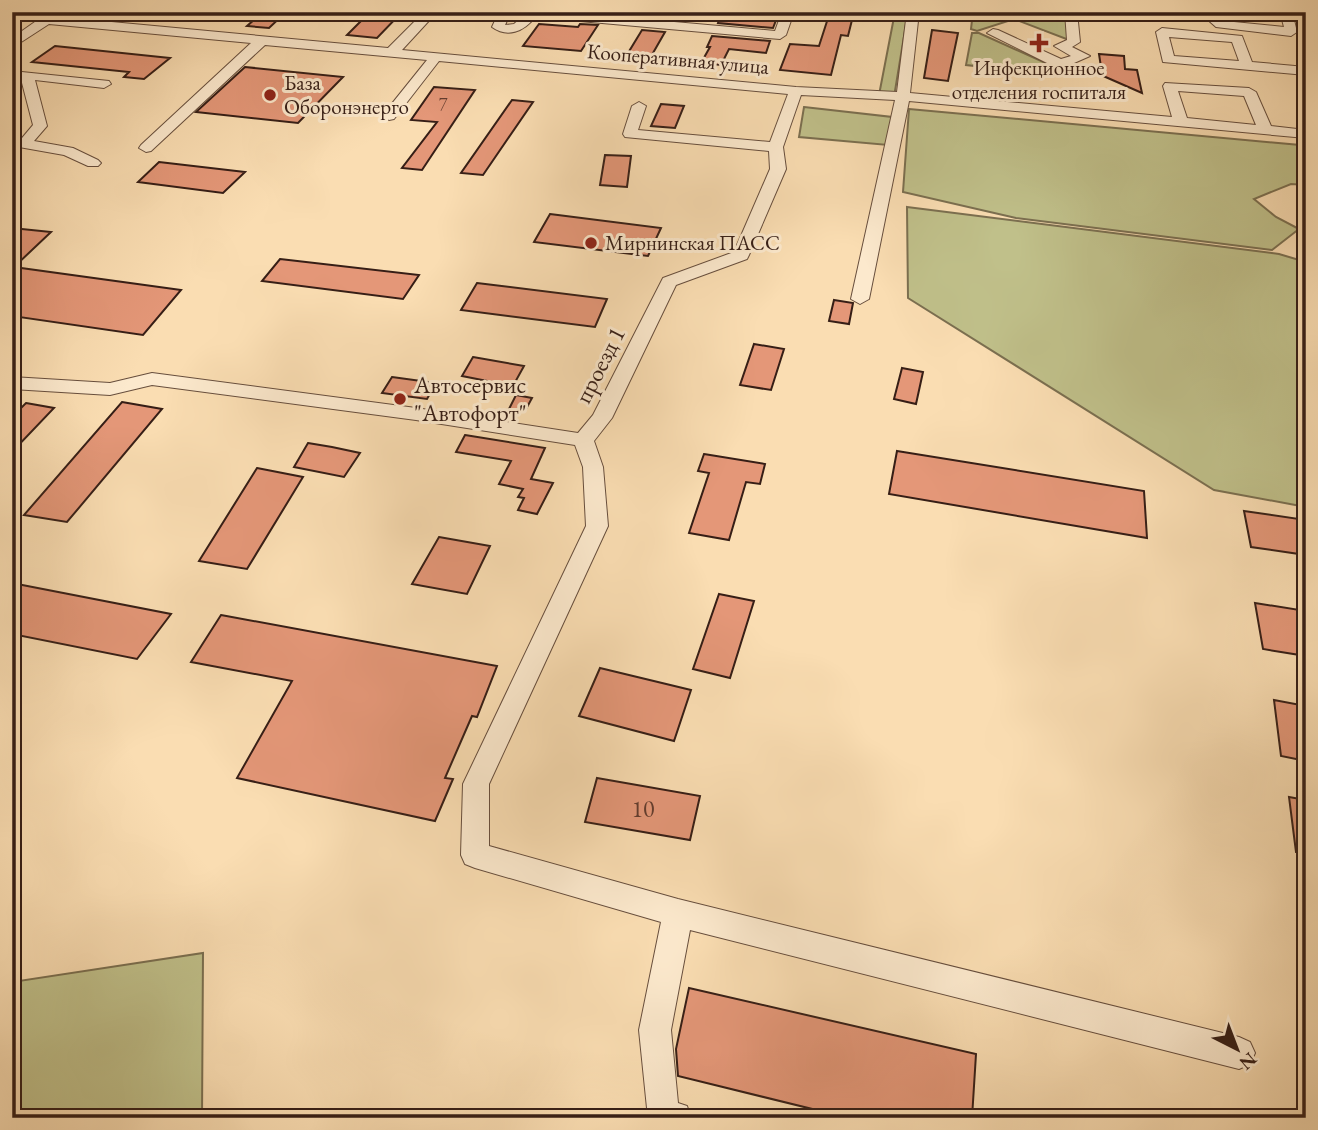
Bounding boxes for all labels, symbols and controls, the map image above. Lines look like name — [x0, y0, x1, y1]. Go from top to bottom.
marker: Инфекционное отделения госпиталя — [1029, 33, 1049, 53]
street label: Кооперативная улица — [586, 37, 771, 80]
place label: Инфекционное отделения госпиталя — [952, 54, 1126, 105]
place label: База Оборонэнерго — [284, 69, 409, 120]
marker: База Оборонэнерго — [262, 87, 278, 103]
house number: 7 — [439, 93, 448, 116]
place label: Мирнинская ПАСС — [605, 229, 780, 256]
marker: Мирнинская ПАСС — [583, 235, 599, 251]
street label: проезд 1 — [567, 321, 632, 408]
place label: Автосервис "Автофорт" — [413, 369, 527, 428]
marker: Автосервис "Автофорт" — [392, 391, 408, 407]
house number: 10 — [631, 793, 655, 824]
north arrow — [1202, 1014, 1272, 1084]
text: N — [1233, 1047, 1262, 1076]

